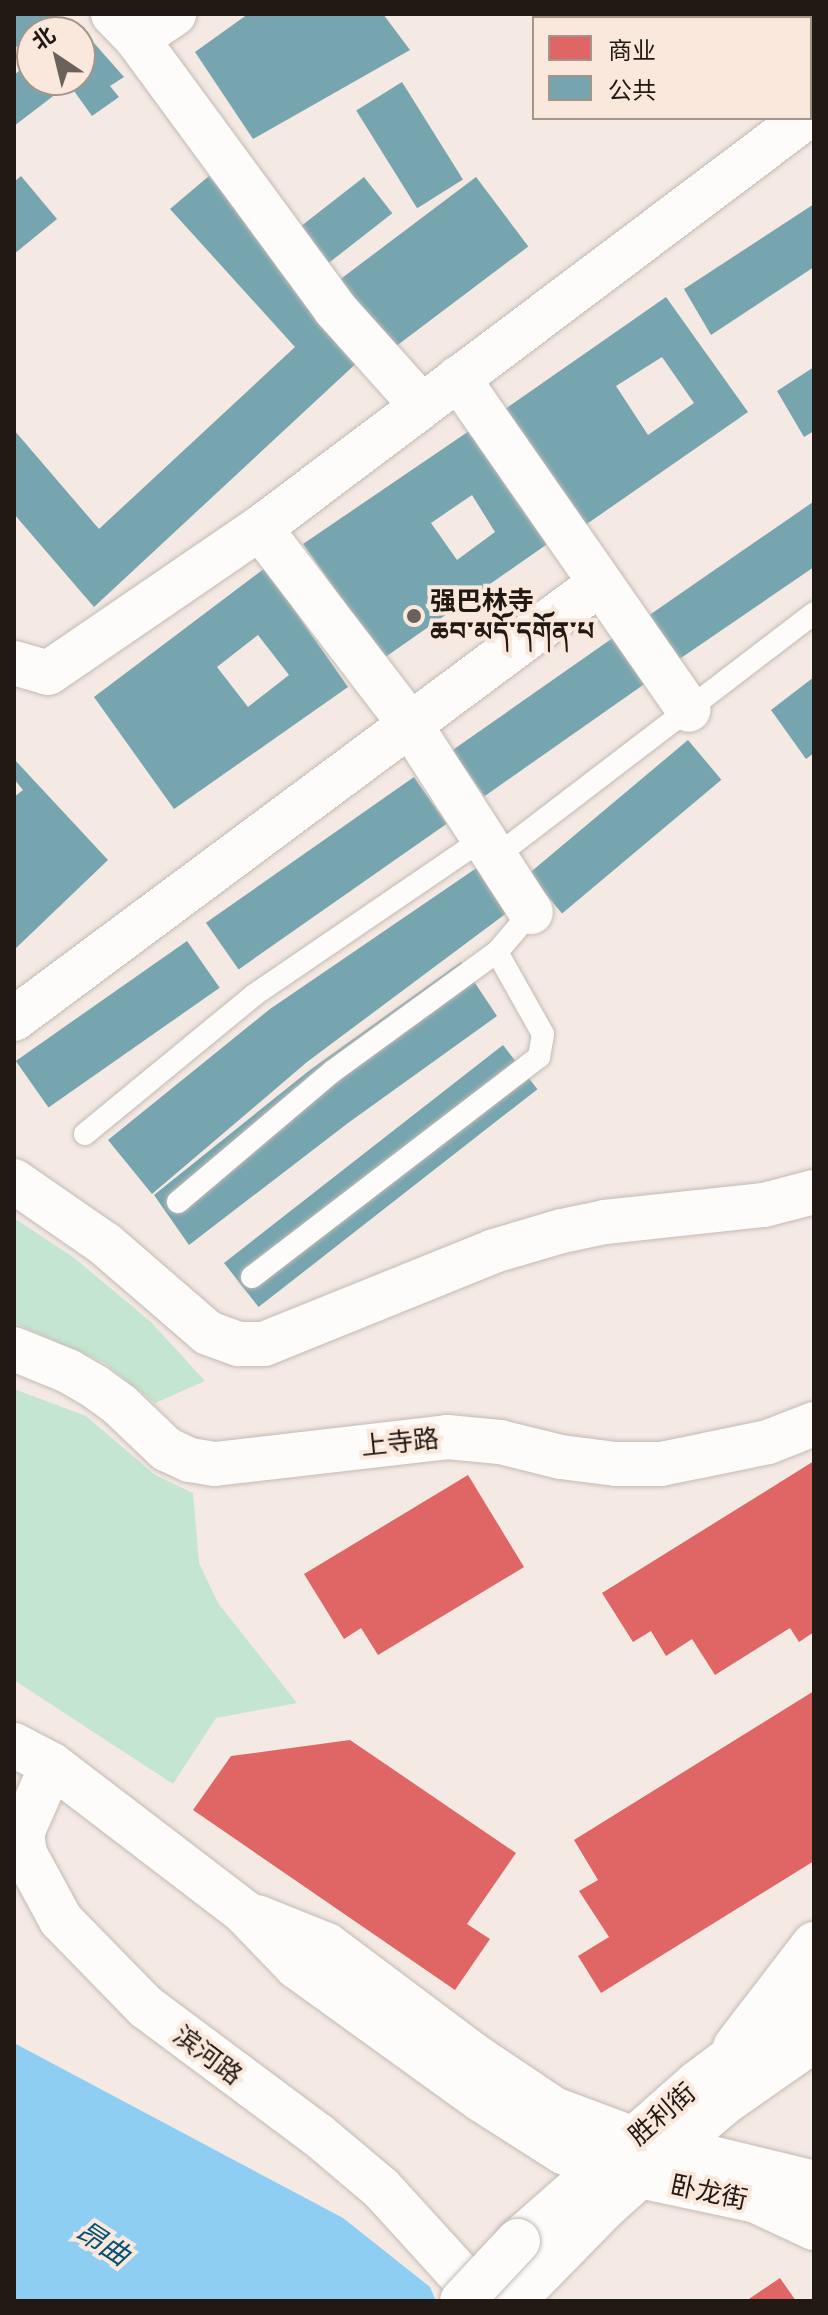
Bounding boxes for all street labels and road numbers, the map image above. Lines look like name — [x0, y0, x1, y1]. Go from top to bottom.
street label: 上寺路 — [360, 1422, 440, 1462]
street label: 滨河路 — [167, 2019, 249, 2091]
street label: 胜利街 — [622, 2077, 702, 2151]
street label: 卧龙街 — [668, 2169, 750, 2215]

